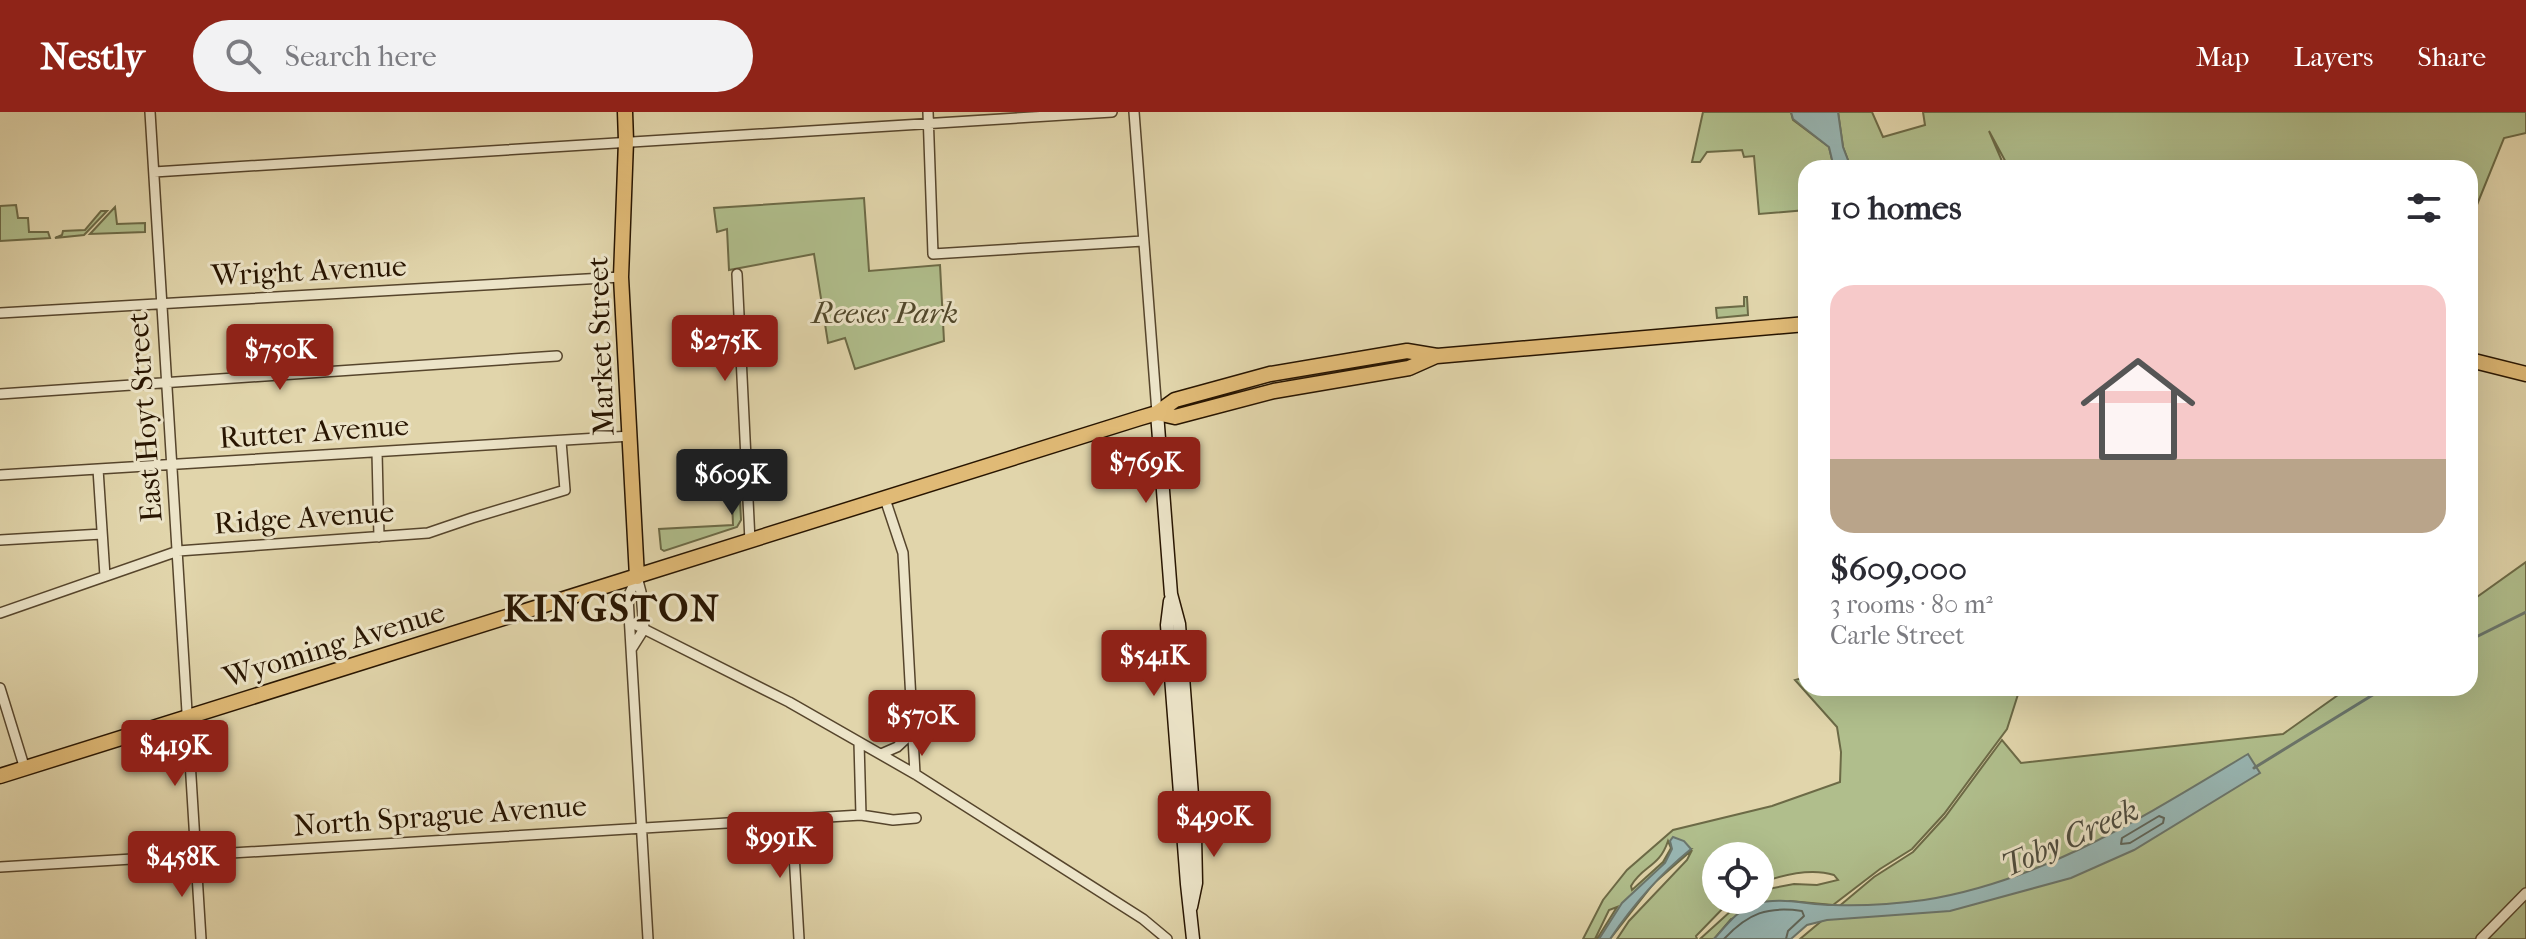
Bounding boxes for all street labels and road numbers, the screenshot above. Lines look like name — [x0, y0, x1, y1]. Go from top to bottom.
street label: Wright Avenue — [209, 248, 408, 294]
street label: Market Street — [580, 255, 622, 437]
street label: East Hoyt Street — [120, 311, 170, 523]
street label: Rutter Avenue — [218, 408, 410, 456]
street label: Ridge Avenue — [213, 494, 396, 542]
street label: Wyoming Avenue — [218, 595, 449, 696]
street label: North Sprague Avenue — [292, 788, 588, 844]

